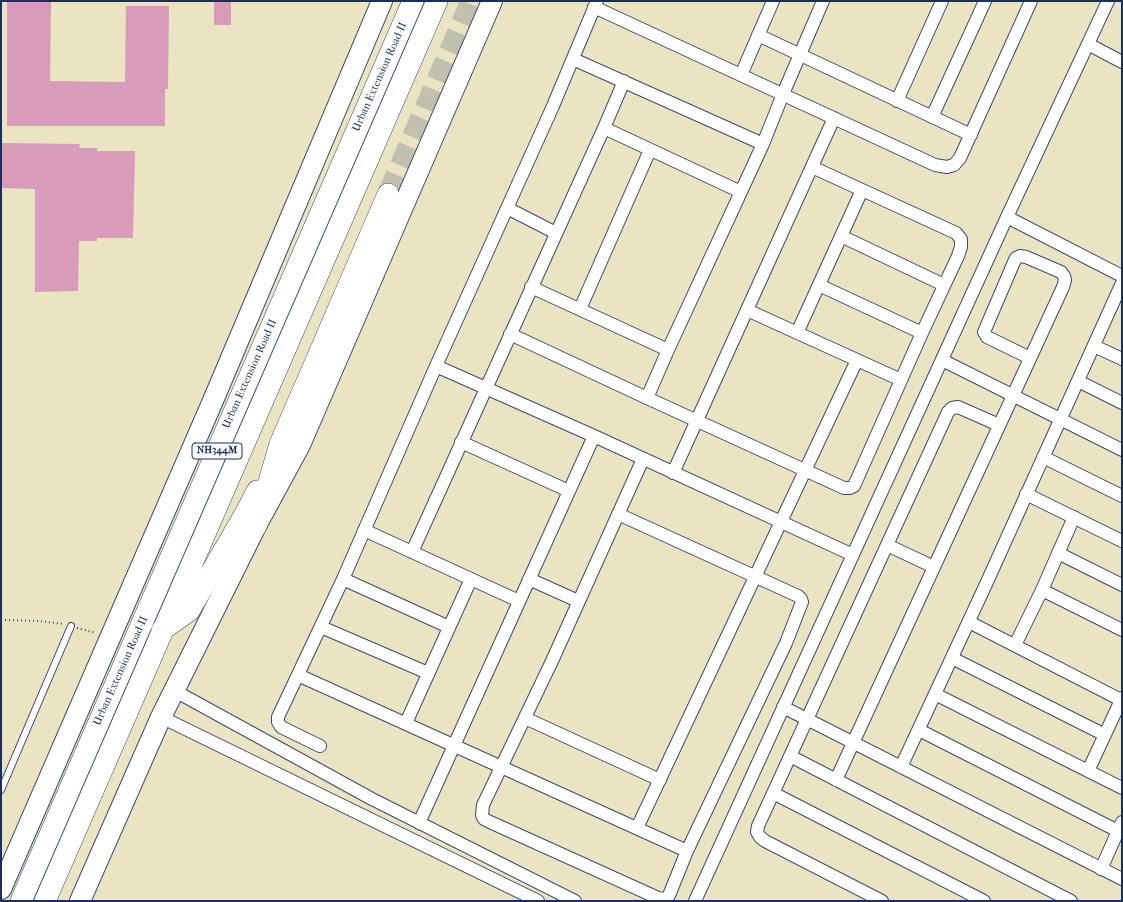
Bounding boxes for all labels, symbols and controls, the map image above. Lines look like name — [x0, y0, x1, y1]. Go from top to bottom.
street label: Urban Extension Road-II — [350, 20, 410, 134]
street label: Urban Extension Road-II — [220, 317, 280, 431]
road number: NH344M — [192, 443, 242, 459]
street label: Urban Extension Road-II — [91, 614, 151, 728]

